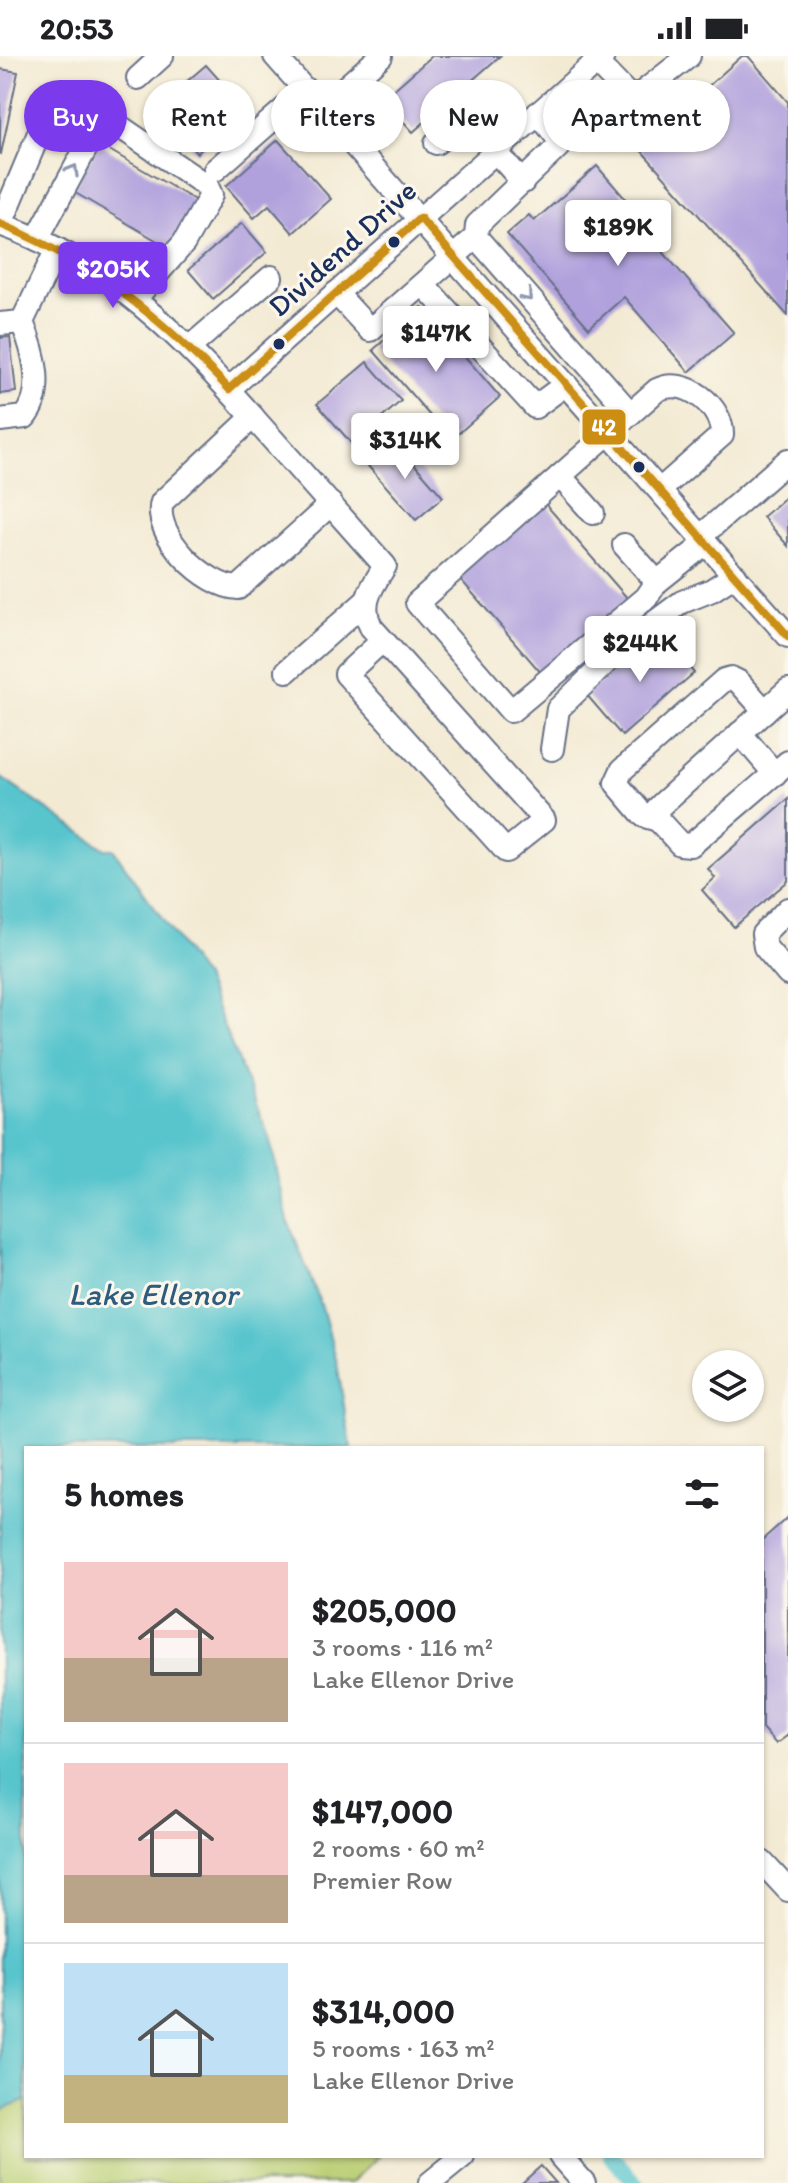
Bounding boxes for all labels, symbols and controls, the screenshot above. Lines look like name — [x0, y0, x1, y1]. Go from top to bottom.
text: 20:53 — [40, 10, 114, 47]
chip: Buy — [24, 80, 127, 152]
chip: Rent — [143, 80, 255, 152]
chip: Filters — [271, 80, 404, 152]
chip: New — [420, 80, 527, 152]
chip: Apartment — [543, 80, 730, 152]
one-way arrow — [63, 164, 79, 179]
street label: Dividend Drive — [260, 172, 424, 324]
pin: $189K — [562, 200, 674, 268]
text: $189K — [583, 210, 653, 242]
unlabelled marker — [386, 234, 402, 250]
pin: $205K — [57, 242, 169, 310]
text: $205K — [76, 252, 150, 284]
one-way arrow — [517, 286, 532, 301]
pin: $147K — [380, 306, 492, 374]
text: $147K — [401, 316, 471, 348]
unlabelled marker — [271, 336, 287, 352]
line badge: 42 — [581, 408, 627, 446]
pin: $314K — [349, 413, 461, 481]
text: 42 — [592, 414, 617, 441]
text: $314K — [369, 423, 441, 455]
unlabelled marker — [631, 459, 647, 475]
pin: $244K — [584, 616, 696, 684]
text: $244K — [603, 626, 677, 658]
water label: Lake Ellenor — [68, 1275, 241, 1313]
map controls — [692, 1350, 764, 1422]
button: layers — [692, 1350, 764, 1422]
icon: filters — [680, 1472, 724, 1516]
text: 5 homes — [64, 1474, 184, 1515]
text: $205,000 — [312, 1590, 457, 1631]
icon: home — [128, 1594, 224, 1690]
text: 3 rooms · 116 m² — [312, 1631, 493, 1663]
text: Lake Ellenor Drive — [312, 1663, 514, 1695]
text: $147,000 — [312, 1791, 453, 1832]
icon: home — [128, 1795, 224, 1891]
text: 2 rooms · 60 m² — [312, 1832, 485, 1864]
text: Premier Row — [312, 1864, 452, 1896]
text: $314,000 — [312, 1991, 455, 2032]
icon: home — [128, 1995, 224, 2091]
text: 5 rooms · 163 m² — [312, 2032, 495, 2064]
text: Lake Ellenor Drive — [312, 2064, 514, 2096]

